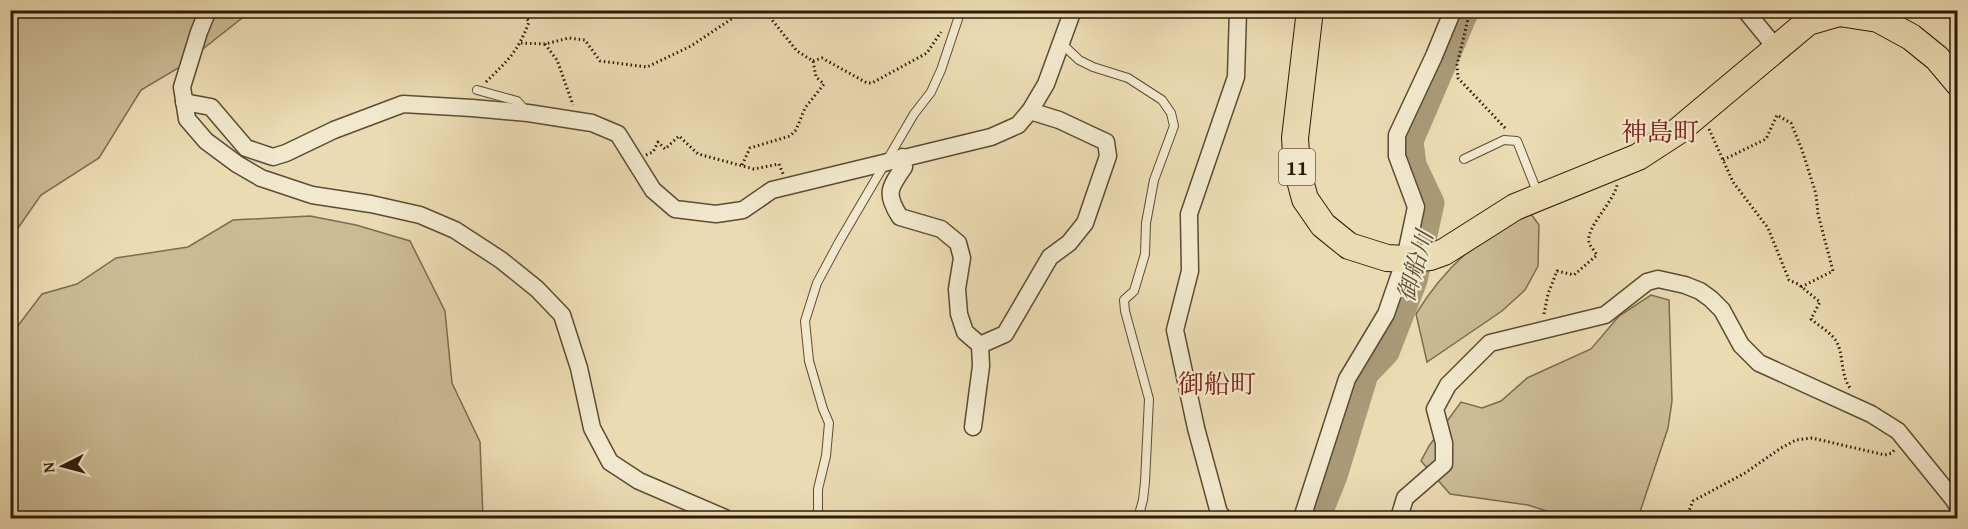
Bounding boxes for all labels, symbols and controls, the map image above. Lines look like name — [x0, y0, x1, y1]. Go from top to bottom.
district label: 神島町 — [1621, 112, 1699, 151]
road number: 11 — [1279, 149, 1315, 185]
water label: 御船川 — [1388, 224, 1443, 305]
district label: 御船町 — [1178, 364, 1256, 403]
north arrow — [33, 436, 93, 496]
text: N — [36, 461, 61, 474]

